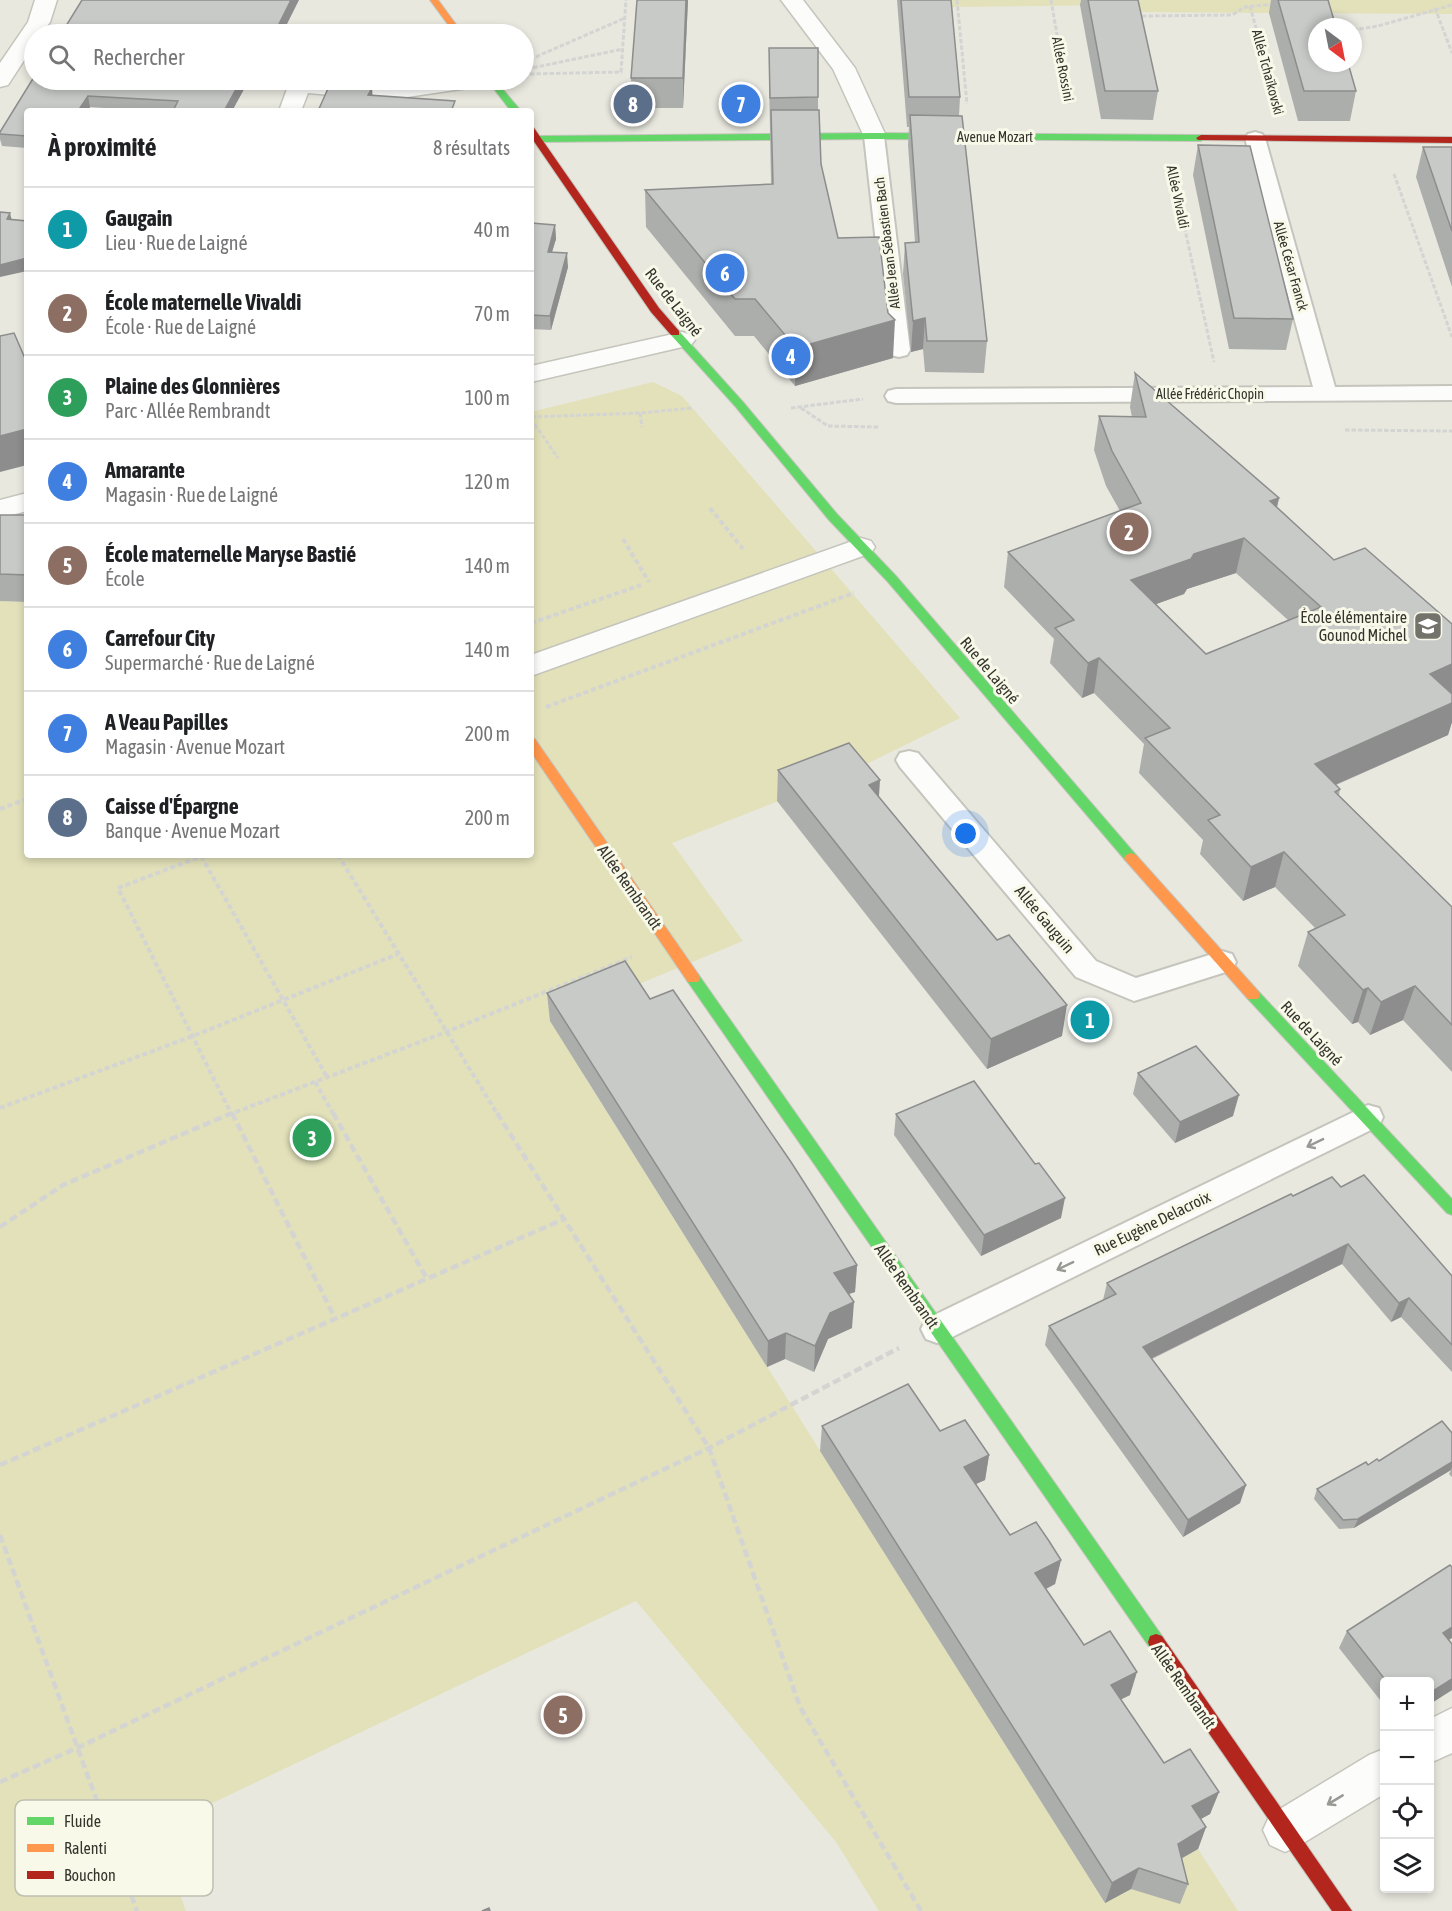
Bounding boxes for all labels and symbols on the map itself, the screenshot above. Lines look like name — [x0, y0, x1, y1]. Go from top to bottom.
north arrow — [1308, 18, 1362, 72]
street label: Allée Tchaïkovski — [1249, 28, 1287, 116]
street label: Allée Rossini — [1049, 35, 1077, 103]
pin: 8 — [614, 82, 652, 126]
pin: 7 — [722, 82, 760, 126]
street label: Avenue Mozart — [957, 129, 1033, 145]
street label: Allée Vivaldi — [1163, 164, 1193, 230]
street label: Allée Jean Sébastien Bach — [871, 176, 903, 310]
street label: Allée César Franck — [1271, 219, 1311, 313]
pin: 6 — [706, 250, 744, 296]
street label: Rue de Laigné — [641, 264, 706, 340]
pin: 4 — [772, 334, 810, 378]
street label: Allée Frédéric Chopin — [1156, 386, 1264, 402]
pin: 2 — [1110, 510, 1148, 554]
place label: École élémentaire Gounod Michel — [1300, 608, 1408, 644]
school or university icon: École élémentaire Gounod Michel — [1412, 610, 1444, 642]
street label: Rue de Laigné — [956, 633, 1023, 708]
your location — [951, 819, 980, 848]
street label: Allée Rembrandt — [594, 841, 666, 933]
street label: Allée Gauguin — [1011, 882, 1078, 957]
street label: Rue de Laigné — [1277, 997, 1346, 1070]
pin: 1 — [1070, 998, 1110, 1042]
pin: 3 — [292, 1116, 332, 1160]
one-way arrow — [1307, 1137, 1325, 1149]
street label: Rue Eugène Delacroix — [1091, 1187, 1214, 1260]
street label: Allée Rembrandt — [871, 1240, 943, 1332]
one-way arrow — [1056, 1260, 1074, 1272]
street label: Allée Rembrandt — [1148, 1640, 1220, 1732]
pin: 5 — [544, 1692, 582, 1738]
one-way arrow — [1327, 1794, 1344, 1806]
legend — [15, 1800, 213, 1896]
text: Fluide — [64, 1812, 101, 1830]
text: Ralenti — [64, 1839, 107, 1857]
text: Bouchon — [64, 1866, 116, 1884]

